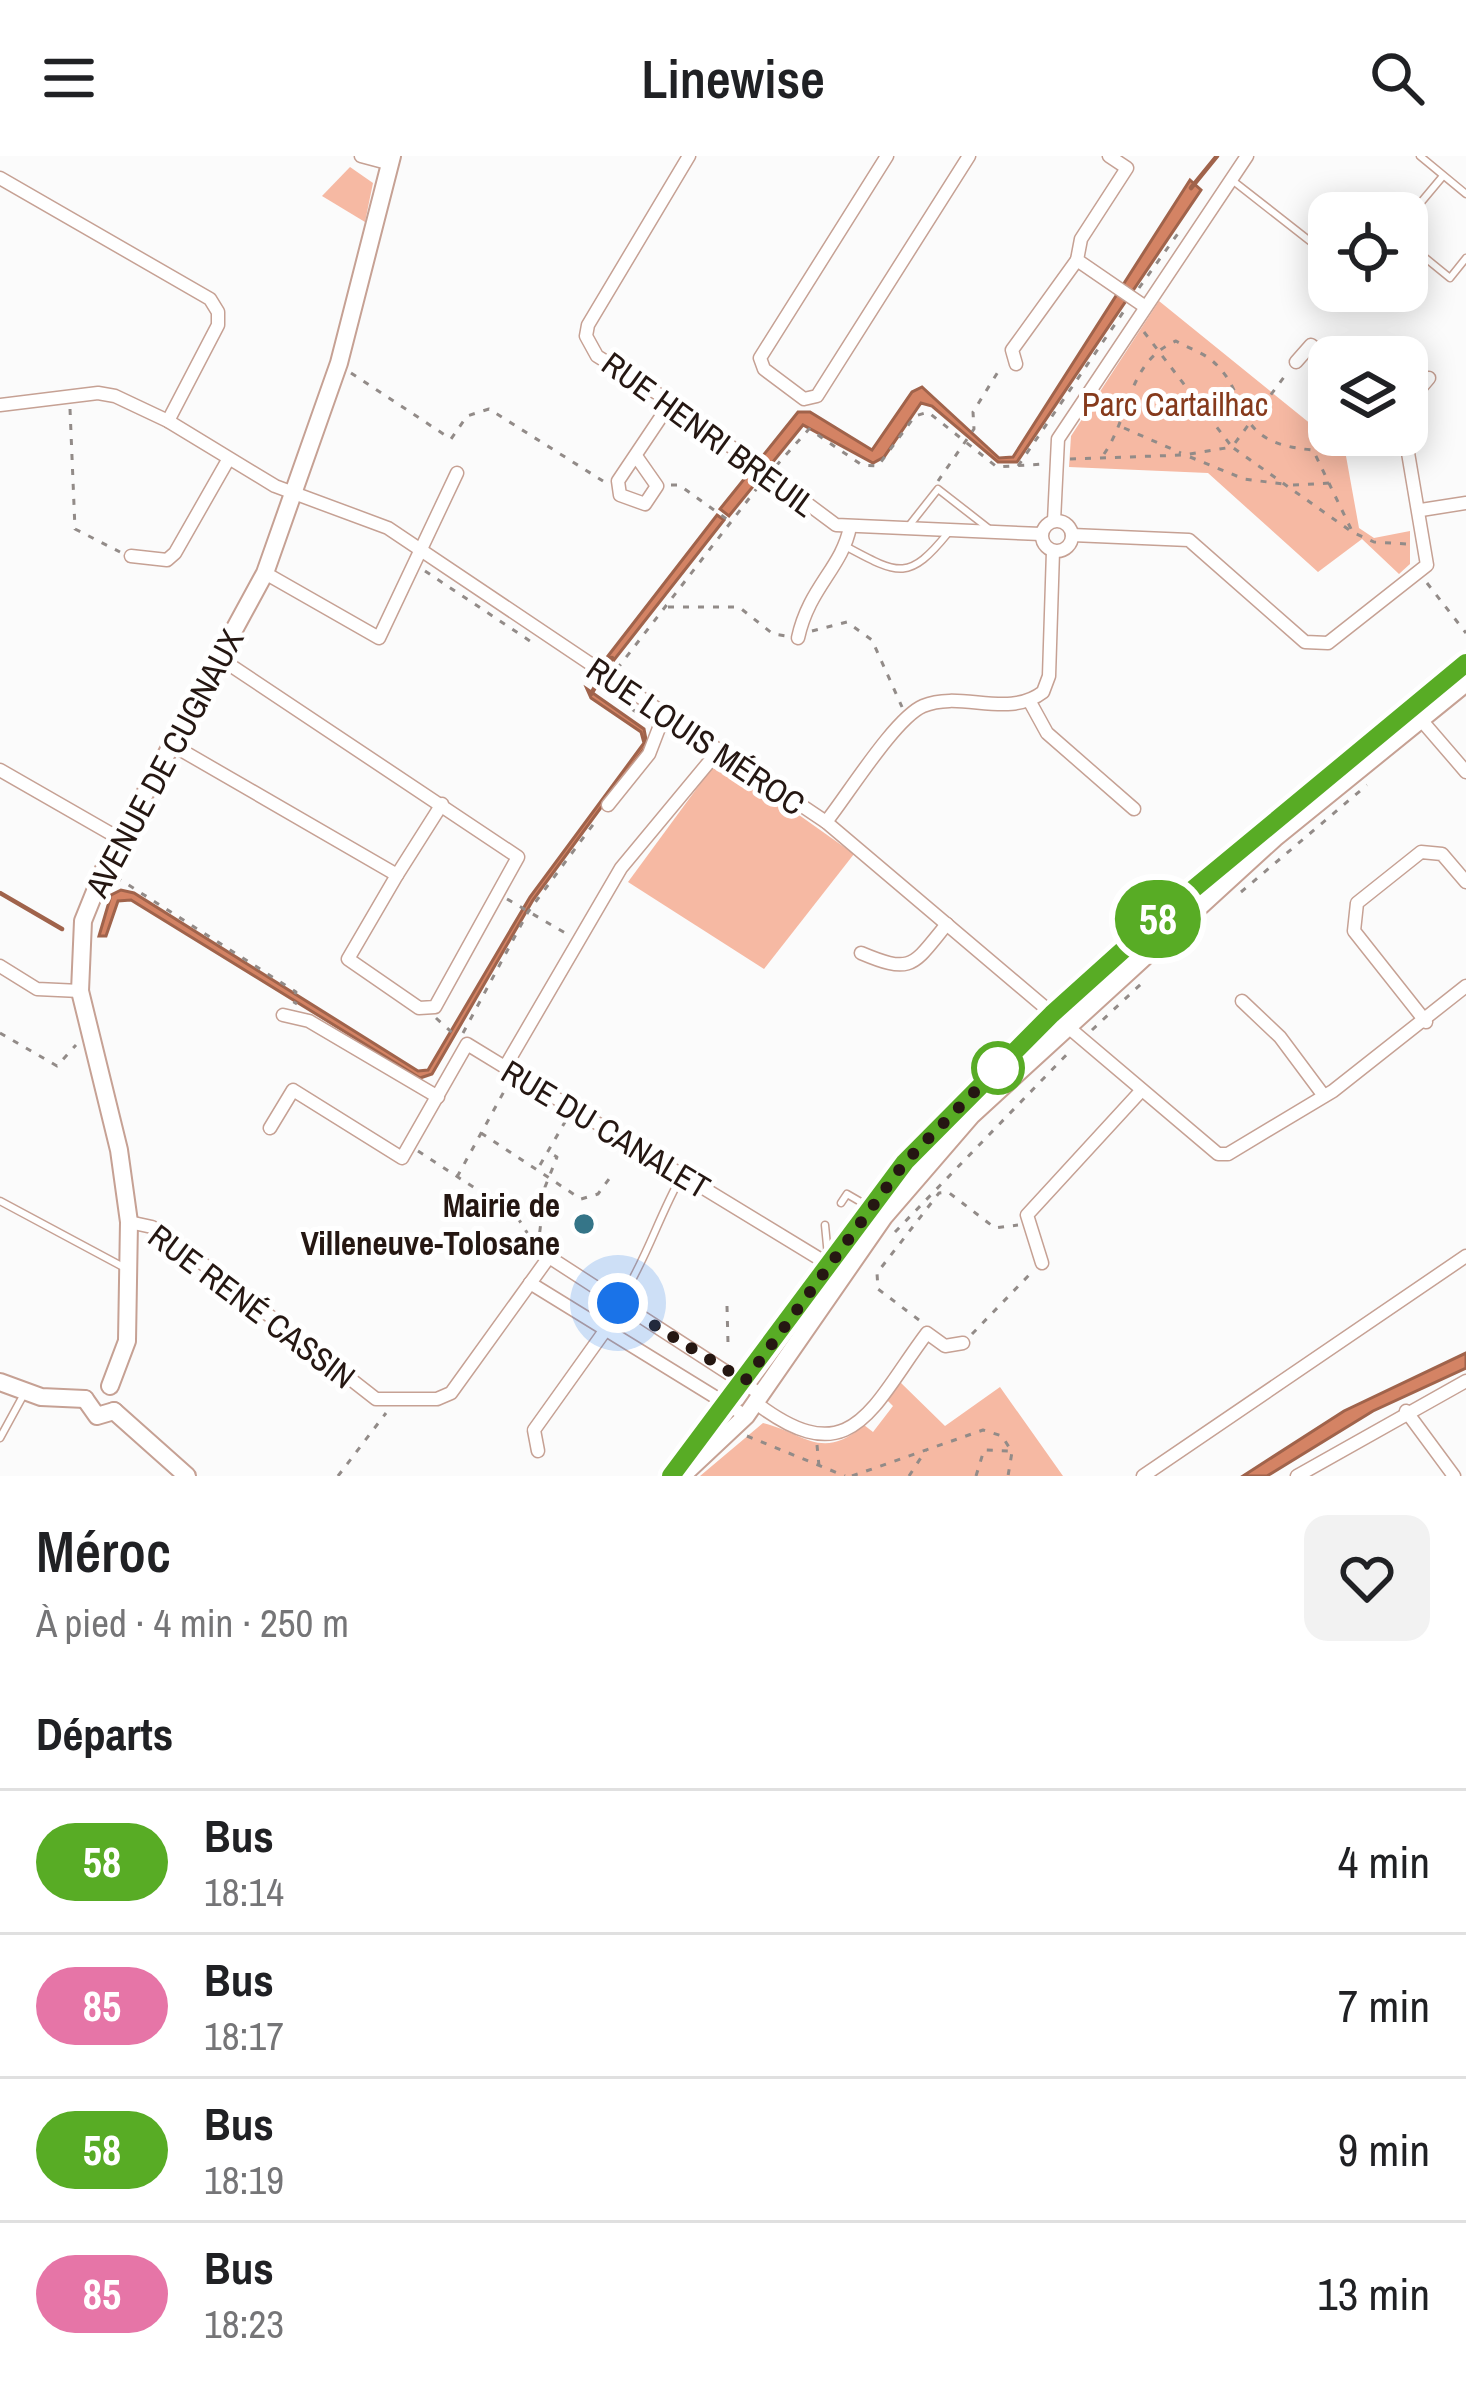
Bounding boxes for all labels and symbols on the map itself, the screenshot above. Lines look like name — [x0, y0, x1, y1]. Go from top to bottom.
street label: RUE HENRI BREUIL — [593, 342, 825, 526]
park label: Parc Cartailhac — [1082, 382, 1268, 426]
street label: AVENUE DE CUGNAUX — [74, 621, 253, 905]
street label: RUE LOUIS MÉROC — [578, 647, 814, 825]
line badge: 58 — [1104, 880, 1212, 958]
unlabelled marker — [973, 1043, 1023, 1093]
street label: RUE DU CANALET — [493, 1049, 719, 1209]
place label: Mairie de Villeneuve-Tolosane — [301, 1183, 560, 1265]
marker: Mairie de Villeneuve-Tolosane — [571, 1211, 597, 1237]
street label: RUE RENÉ CASSIN — [140, 1214, 364, 1398]
your location — [588, 1273, 648, 1333]

